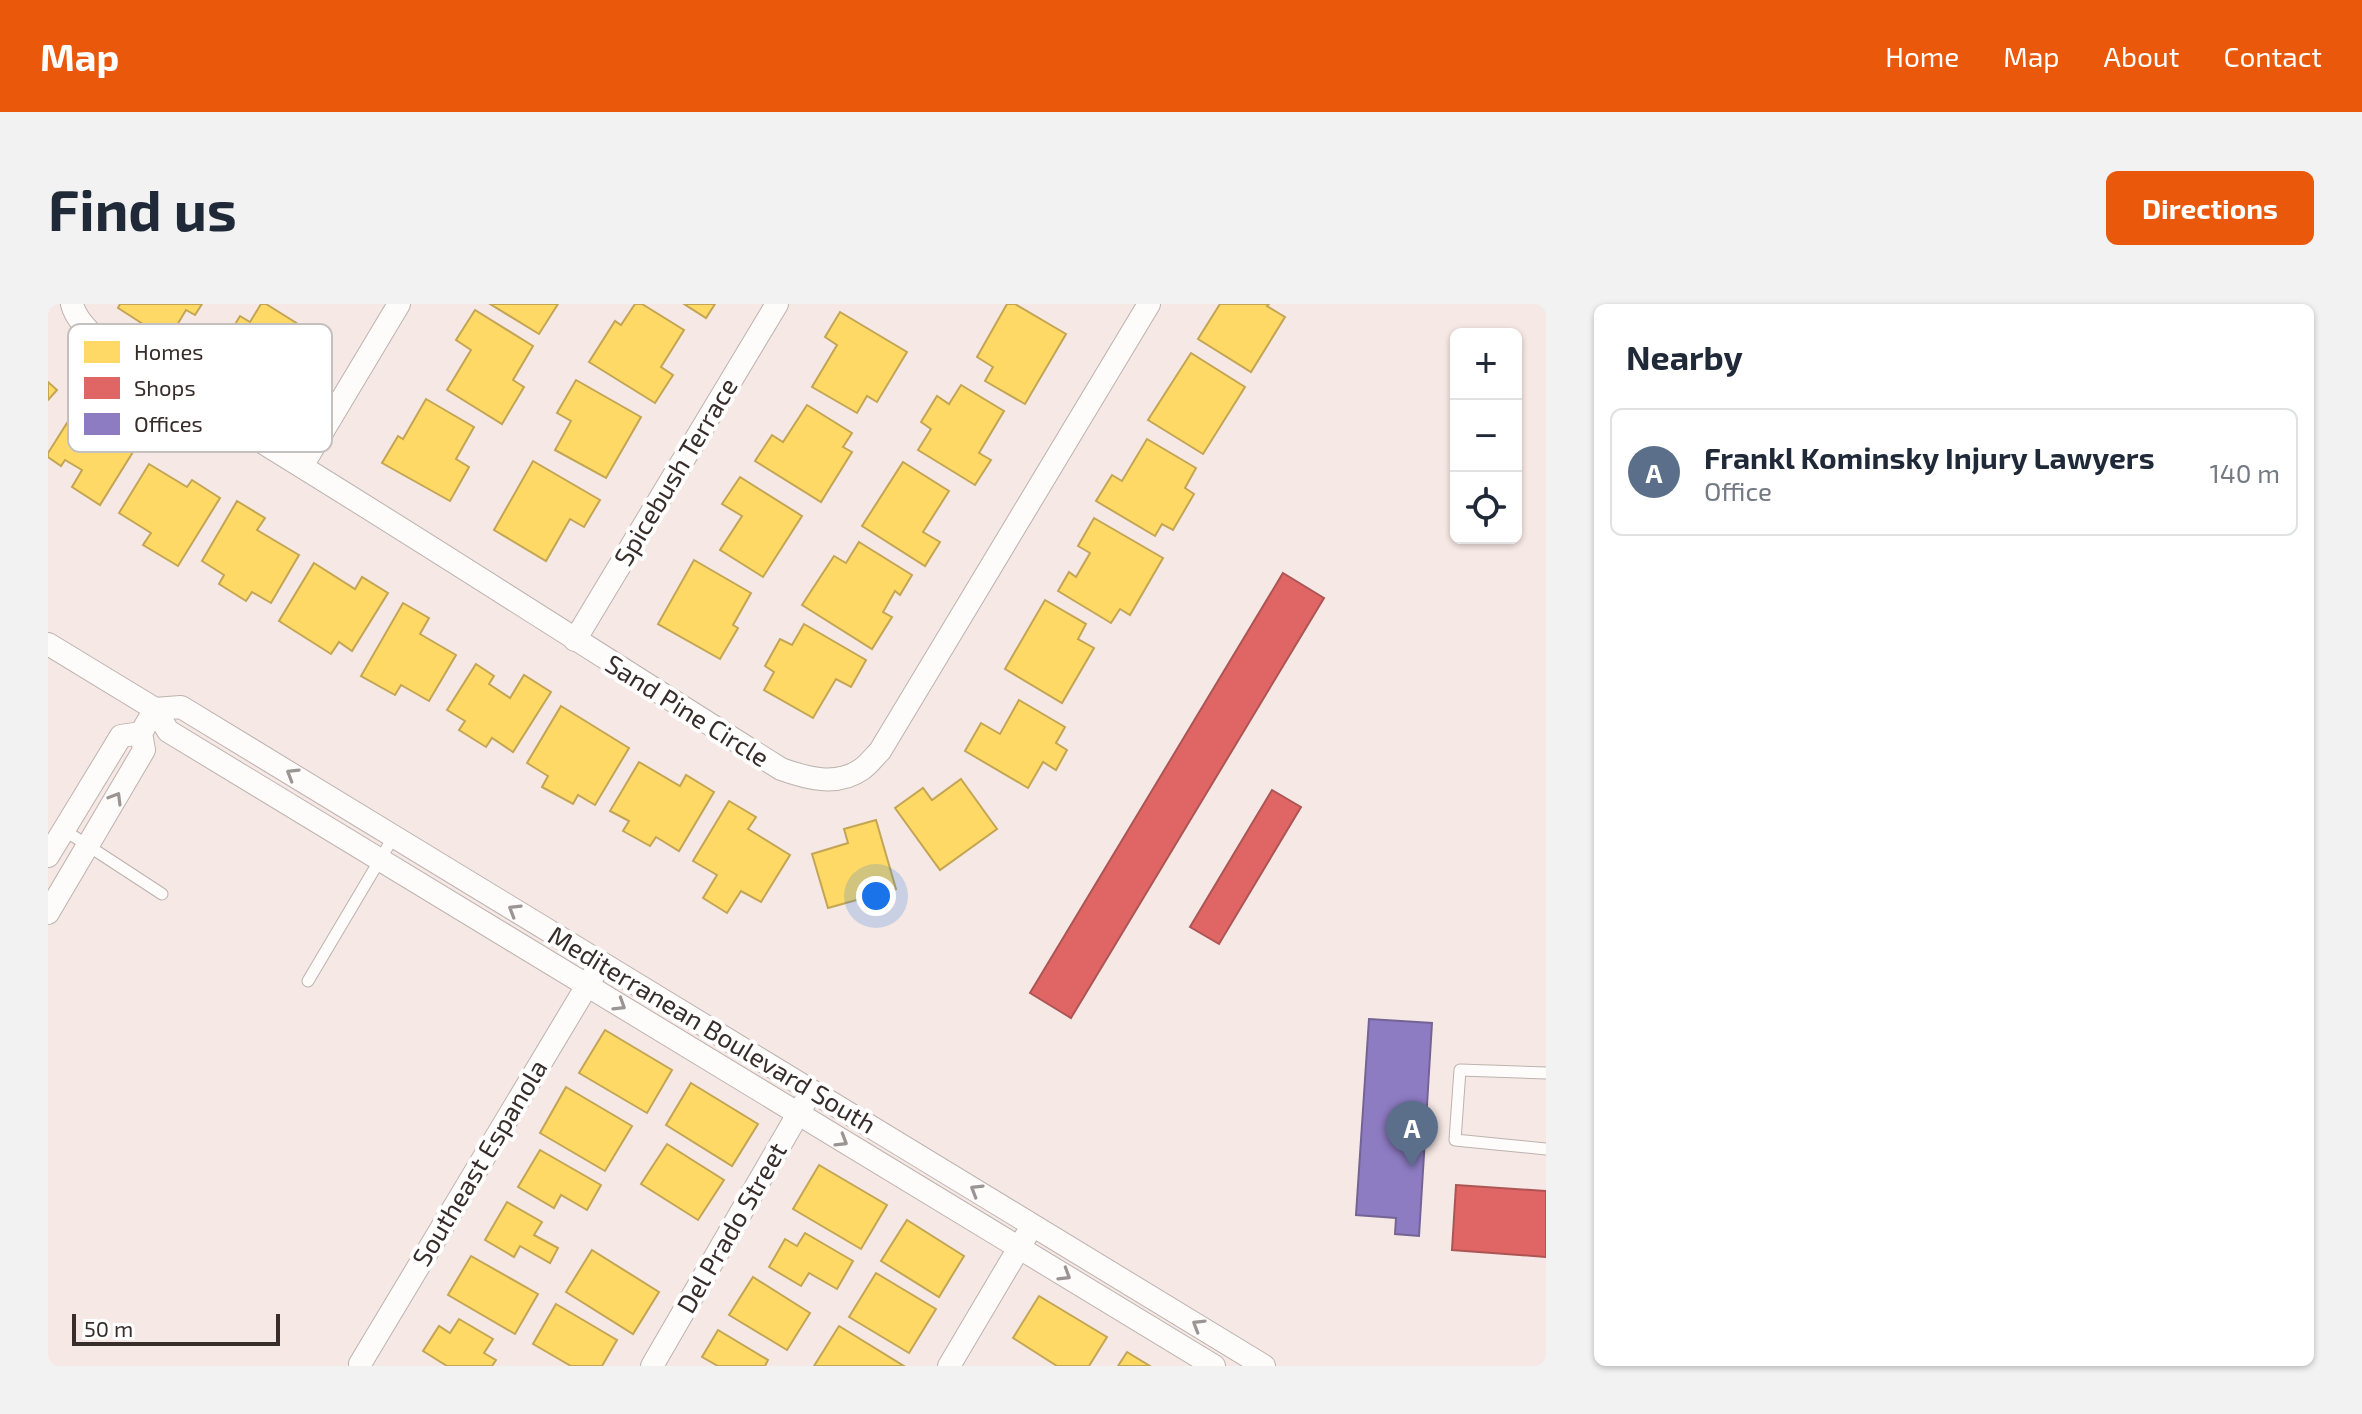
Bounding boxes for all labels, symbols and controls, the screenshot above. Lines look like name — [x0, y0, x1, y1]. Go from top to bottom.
text: Map — [40, 33, 119, 79]
text: Home — [1885, 39, 1959, 73]
text: Map — [2003, 39, 2060, 73]
text: About — [2104, 39, 2179, 73]
text: Contact — [2223, 39, 2322, 73]
button: Directions — [2106, 171, 2314, 245]
text: Find us — [48, 175, 237, 242]
legend — [68, 324, 332, 452]
map controls — [1450, 328, 1522, 544]
button: + — [1450, 328, 1522, 400]
text: Nearby — [1626, 336, 1743, 377]
text: Homes — [134, 338, 203, 364]
street label: Spicebush Terrace — [606, 372, 743, 571]
text: Shops — [134, 374, 196, 400]
button: − — [1450, 400, 1522, 472]
text: Offices — [134, 410, 203, 436]
text: Frankl Kominsky Injury Lawyers — [1704, 439, 2155, 475]
text: A — [1646, 457, 1662, 488]
text: 140 m — [2209, 457, 2280, 488]
button: locate — [1450, 472, 1522, 544]
text: Office — [1704, 475, 1772, 506]
street label: Sand Pine Circle — [600, 647, 775, 772]
one-way arrow — [286, 769, 301, 784]
one-way arrow — [106, 792, 122, 806]
your location — [856, 876, 896, 916]
one-way arrow — [508, 904, 523, 919]
street label: Mediterranean Boulevard South — [543, 918, 882, 1139]
one-way arrow — [611, 996, 626, 1011]
street label: Southeast Espanola — [405, 1053, 553, 1271]
pin: A — [1386, 1101, 1438, 1167]
one-way arrow — [833, 1131, 848, 1146]
street label: Del Prado Street — [669, 1136, 792, 1318]
one-way arrow — [970, 1185, 985, 1200]
one-way arrow — [1056, 1265, 1071, 1280]
scale bar — [72, 1310, 280, 1346]
text: 50 m — [84, 1315, 133, 1341]
one-way arrow — [1192, 1320, 1207, 1335]

